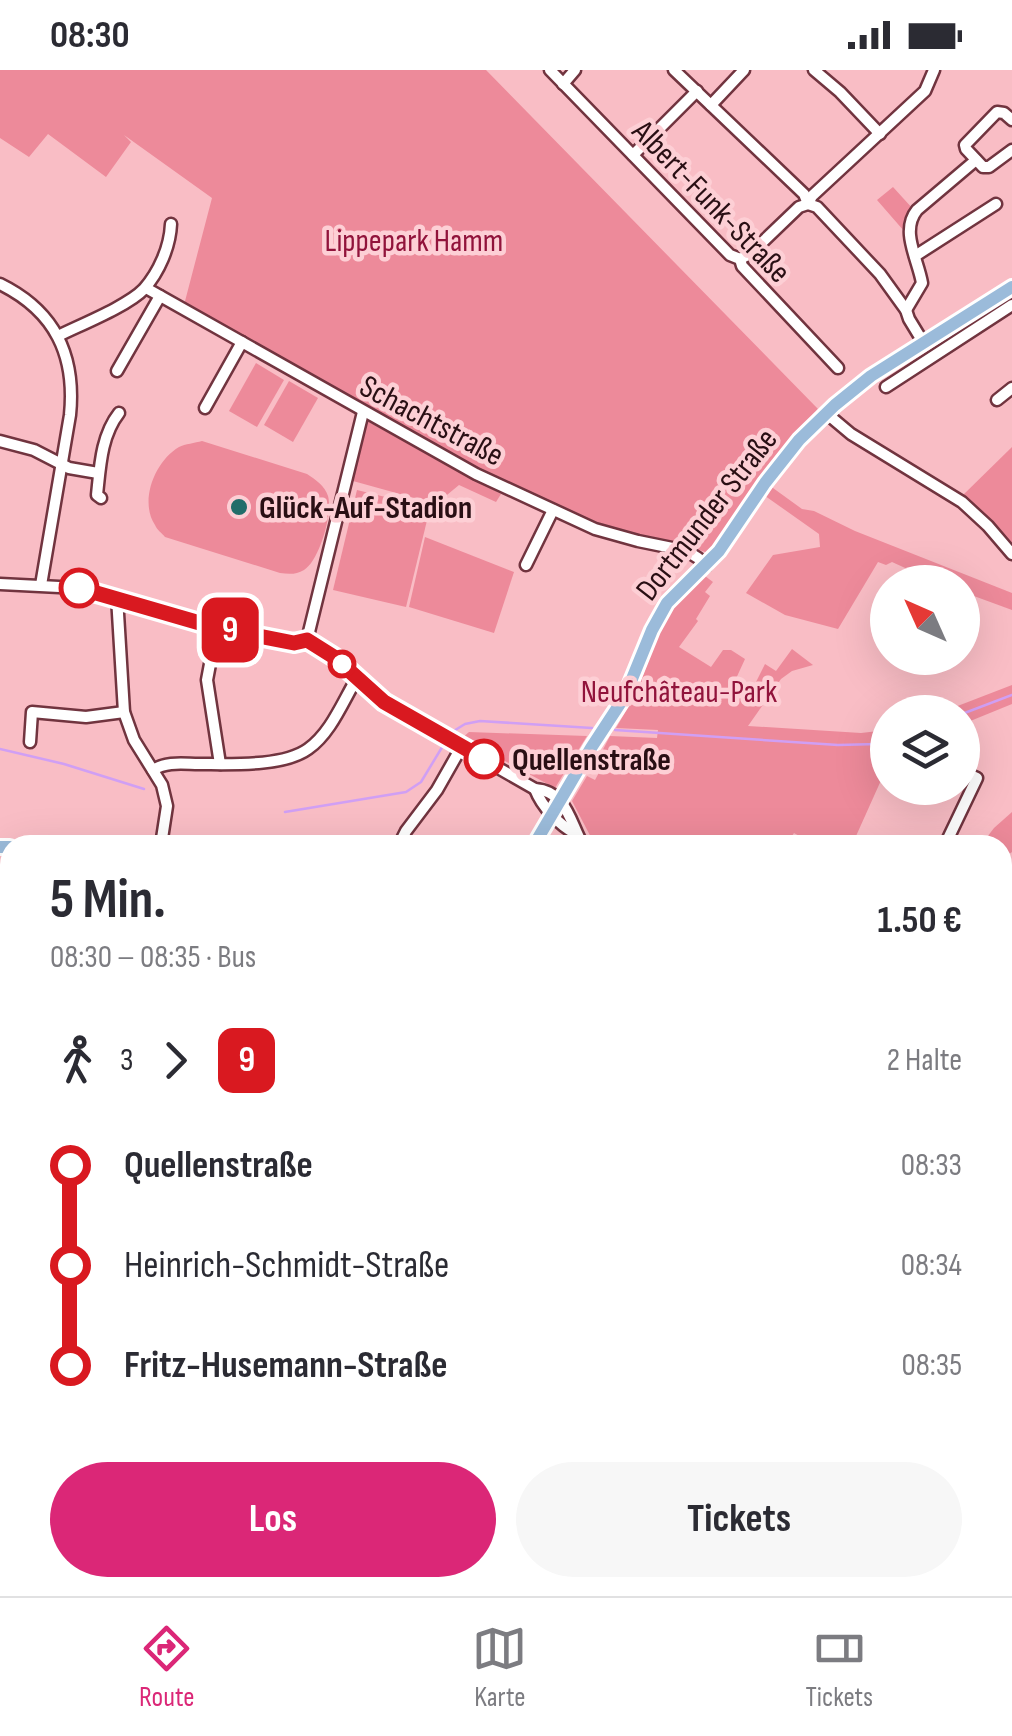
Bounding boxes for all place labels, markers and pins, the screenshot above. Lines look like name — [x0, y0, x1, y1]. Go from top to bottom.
place label: Glück-Auf-Stadion — [259, 489, 472, 528]
marker: Glück-Auf-Stadion — [228, 496, 250, 518]
unlabelled marker — [60, 569, 98, 607]
unlabelled marker — [329, 651, 355, 677]
marker: Quellenstraße — [465, 740, 503, 778]
place label: Quellenstraße — [512, 741, 671, 780]

